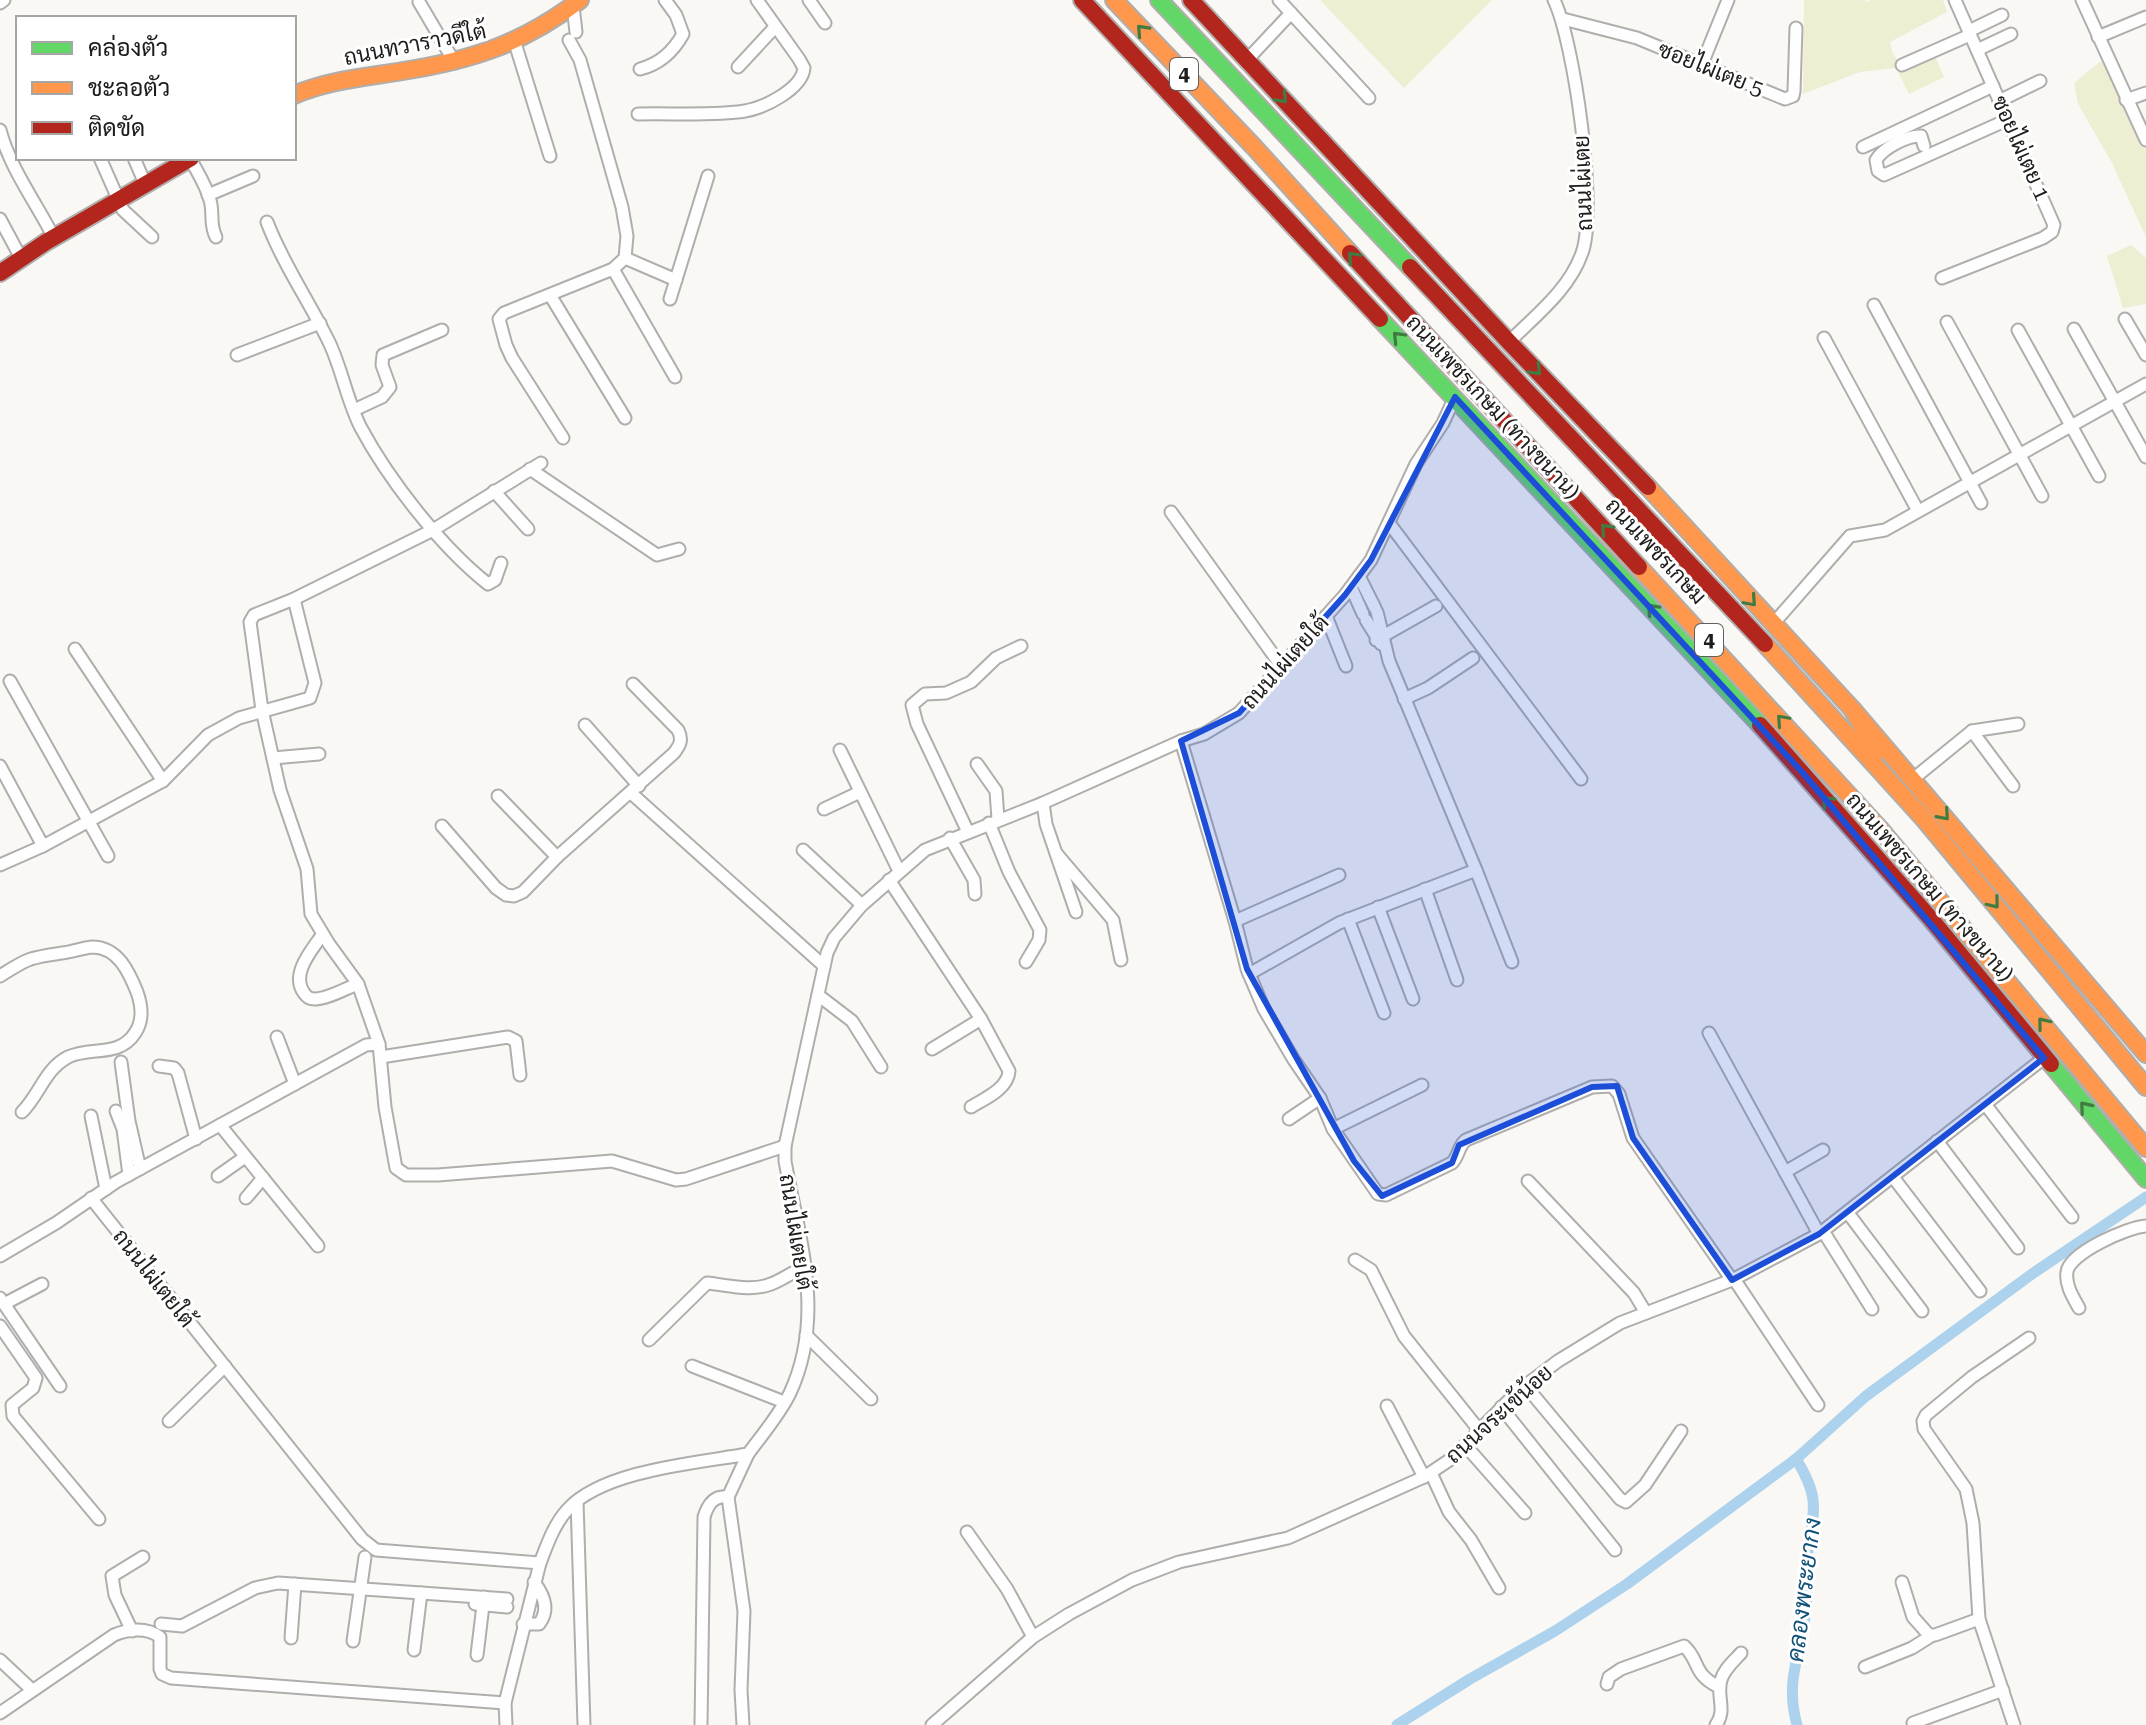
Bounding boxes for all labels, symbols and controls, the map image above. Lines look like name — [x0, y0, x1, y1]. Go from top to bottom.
legend — [16, 16, 296, 160]
street label: ถนนทวาราวดีใต้ — [341, 16, 489, 70]
one-way arrow — [1138, 24, 1152, 39]
text: คล่องตัว — [88, 34, 168, 62]
street label: ซอยไผ่เตย 5 — [1654, 35, 1768, 102]
road number: 4 — [1170, 58, 1198, 90]
text: ชะลอตัว — [88, 74, 170, 102]
one-way arrow — [1273, 89, 1288, 103]
street label: ซอยไผ่เตย 1 — [1987, 91, 2057, 204]
text: ติดขัด — [88, 114, 145, 142]
street label: ถนนไผ่เตย — [1567, 135, 1597, 231]
one-way arrow — [1348, 251, 1362, 266]
street label: ถนนเพชรเกษม (ทางขนาน) — [1401, 310, 1585, 504]
one-way arrow — [1393, 332, 1407, 347]
one-way arrow — [1527, 361, 1541, 375]
street label: ถนนเพชรเกษม — [1601, 493, 1711, 609]
one-way arrow — [1601, 524, 1616, 538]
one-way arrow — [1742, 592, 1756, 607]
one-way arrow — [1647, 604, 1662, 618]
street label: ถนนไผ่เตยใต้ — [1235, 608, 1334, 714]
road number: 4 — [1695, 624, 1723, 656]
one-way arrow — [1777, 715, 1792, 730]
street label: ถนนเพชรเกษม (ทางขนาน) — [1841, 787, 2019, 987]
one-way arrow — [1823, 795, 1837, 810]
one-way arrow — [1934, 806, 1949, 821]
one-way arrow — [1984, 894, 1998, 909]
one-way arrow — [2038, 1018, 2053, 1033]
one-way arrow — [2080, 1101, 2095, 1116]
street label: ถนนไผ่เตยใต้ — [774, 1172, 820, 1293]
street label: ถนนไผ่เตยใต้ — [108, 1223, 202, 1333]
street label: ถนนจระเข้น้อย — [1439, 1358, 1557, 1468]
water label: คลองพระยากง — [1781, 1516, 1827, 1664]

